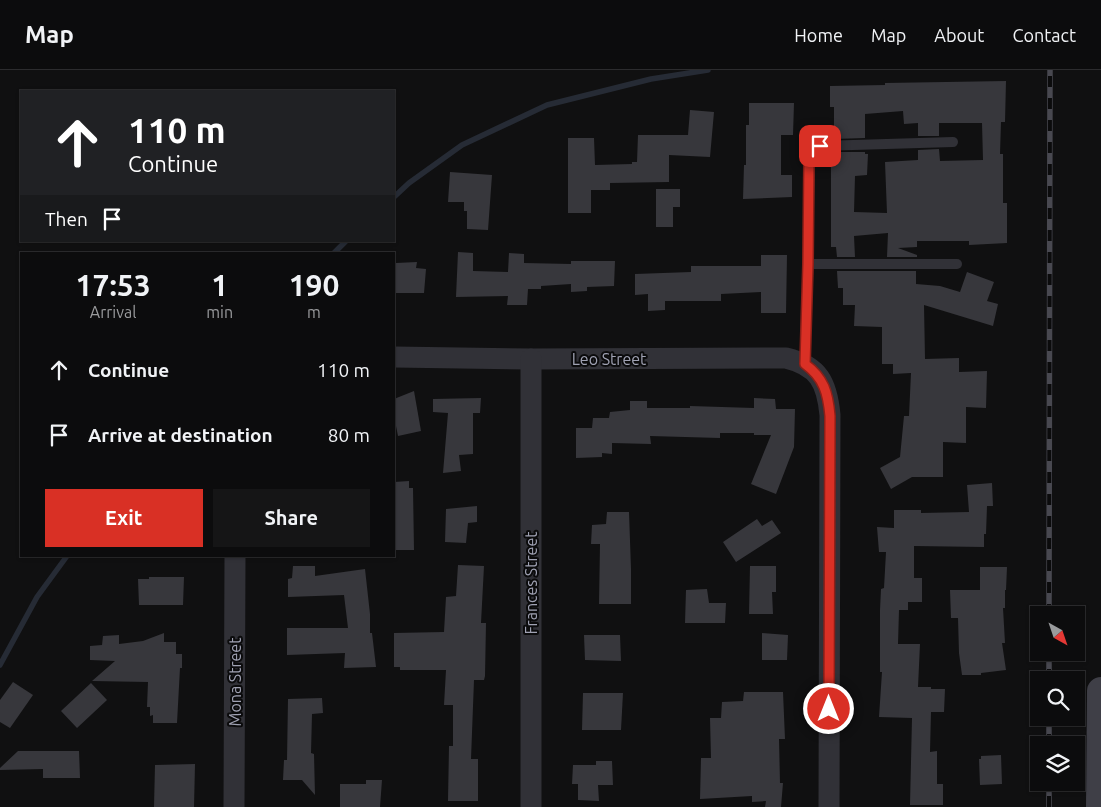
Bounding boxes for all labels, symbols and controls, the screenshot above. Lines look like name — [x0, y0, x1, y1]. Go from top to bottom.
text: Map — [25, 21, 74, 48]
text: Home — [794, 25, 843, 45]
text: Map — [871, 25, 906, 45]
text: About — [934, 25, 984, 45]
text: Contact — [1012, 25, 1076, 45]
icon: ahead — [45, 110, 110, 175]
text: 110 m — [128, 110, 226, 150]
pin — [799, 125, 841, 167]
icon: arrive — [806, 132, 834, 160]
text: Continue — [128, 151, 218, 176]
icon: arrive — [98, 205, 126, 233]
text: Then — [45, 208, 88, 230]
text: 17:53 — [76, 268, 151, 302]
text: 1 — [211, 268, 228, 302]
text: 190 — [289, 268, 339, 302]
text: Arrival — [90, 303, 136, 321]
text: min — [206, 303, 233, 321]
text: m — [307, 303, 321, 321]
street label: Leo Street — [572, 350, 647, 368]
icon: ahead — [45, 356, 73, 384]
text: Continue — [88, 359, 169, 381]
text: 110 m — [317, 359, 370, 381]
icon: arrive — [45, 421, 73, 449]
text: Arrive at destination — [88, 424, 273, 446]
text: 80 m — [328, 424, 370, 446]
button: Exit — [45, 489, 203, 547]
button: Share — [213, 489, 370, 547]
street label: Frances Street — [522, 531, 540, 635]
north arrow — [1030, 606, 1085, 661]
map controls — [1030, 606, 1085, 791]
street label: Mona Street — [226, 637, 244, 726]
button: search — [1030, 671, 1085, 726]
position arrow — [802, 682, 854, 734]
button: layers — [1030, 736, 1085, 791]

